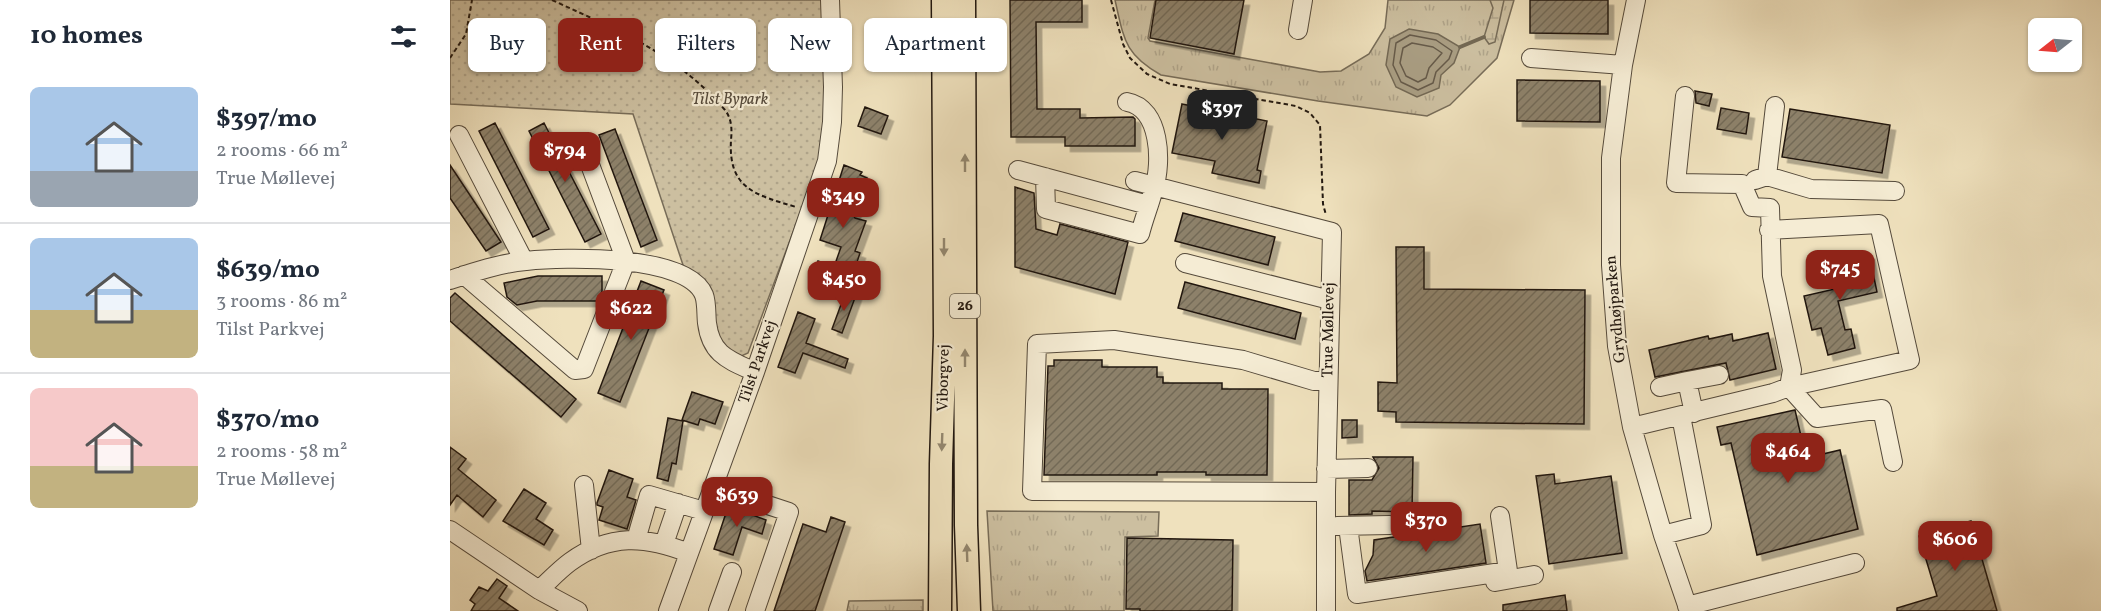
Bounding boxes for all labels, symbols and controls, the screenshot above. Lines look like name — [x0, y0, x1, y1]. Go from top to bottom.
text: 10 homes — [30, 18, 143, 54]
chip: Buy — [468, 18, 546, 72]
chip: Rent — [558, 18, 643, 72]
chip: Filters — [655, 18, 756, 72]
chip: New — [768, 18, 852, 72]
chip: Apartment — [864, 18, 1007, 72]
north arrow — [2028, 18, 2082, 72]
map controls — [2028, 18, 2082, 72]
icon: filters — [387, 20, 420, 53]
park label: Tilst Bypark — [692, 89, 769, 111]
pin: $397 — [1186, 90, 1258, 141]
text: $397 — [1201, 95, 1243, 123]
text: $397/mo — [216, 101, 317, 137]
icon: home — [78, 111, 150, 183]
pin: $794 — [529, 132, 601, 183]
text: 2 rooms · 66 m² — [216, 137, 348, 165]
text: $794 — [543, 137, 587, 165]
one-way arrow — [960, 153, 970, 172]
text: True Møllevej — [216, 165, 335, 193]
pin: $349 — [807, 178, 879, 229]
text: $349 — [821, 183, 865, 211]
one-way arrow — [939, 238, 949, 257]
pin: $745 — [1804, 250, 1876, 301]
text: $639/mo — [216, 252, 320, 288]
street label: Grydhøjparken — [1600, 254, 1632, 364]
text: $745 — [1820, 255, 1860, 283]
pin: $450 — [808, 261, 880, 312]
icon: home — [78, 262, 150, 334]
text: $450 — [822, 266, 866, 294]
street label: True Møllevej — [1317, 282, 1341, 378]
text: 3 rooms · 86 m² — [216, 288, 347, 316]
pin: $622 — [595, 290, 667, 341]
road number: 26 — [950, 294, 980, 318]
text: $622 — [610, 295, 652, 323]
text: Tilst Parkvej — [216, 316, 325, 344]
street label: Tilst Parkvej — [733, 317, 783, 407]
street label: Viborgvej — [932, 344, 956, 412]
one-way arrow — [961, 348, 970, 367]
text: $370/mo — [216, 402, 319, 438]
icon: home — [78, 412, 150, 484]
one-way arrow — [937, 433, 947, 452]
pin: $464 — [1752, 433, 1824, 484]
text: 2 rooms · 58 m² — [216, 438, 347, 466]
text: $464 — [1765, 438, 1811, 466]
text: True Møllevej — [216, 466, 335, 494]
pin: $639 — [701, 477, 773, 528]
text: $639 — [716, 482, 758, 510]
pin: $370 — [1390, 502, 1462, 553]
text: $370 — [1405, 507, 1447, 535]
pin: $606 — [1919, 521, 1991, 572]
text: $606 — [1932, 526, 1978, 554]
one-way arrow — [962, 543, 972, 562]

